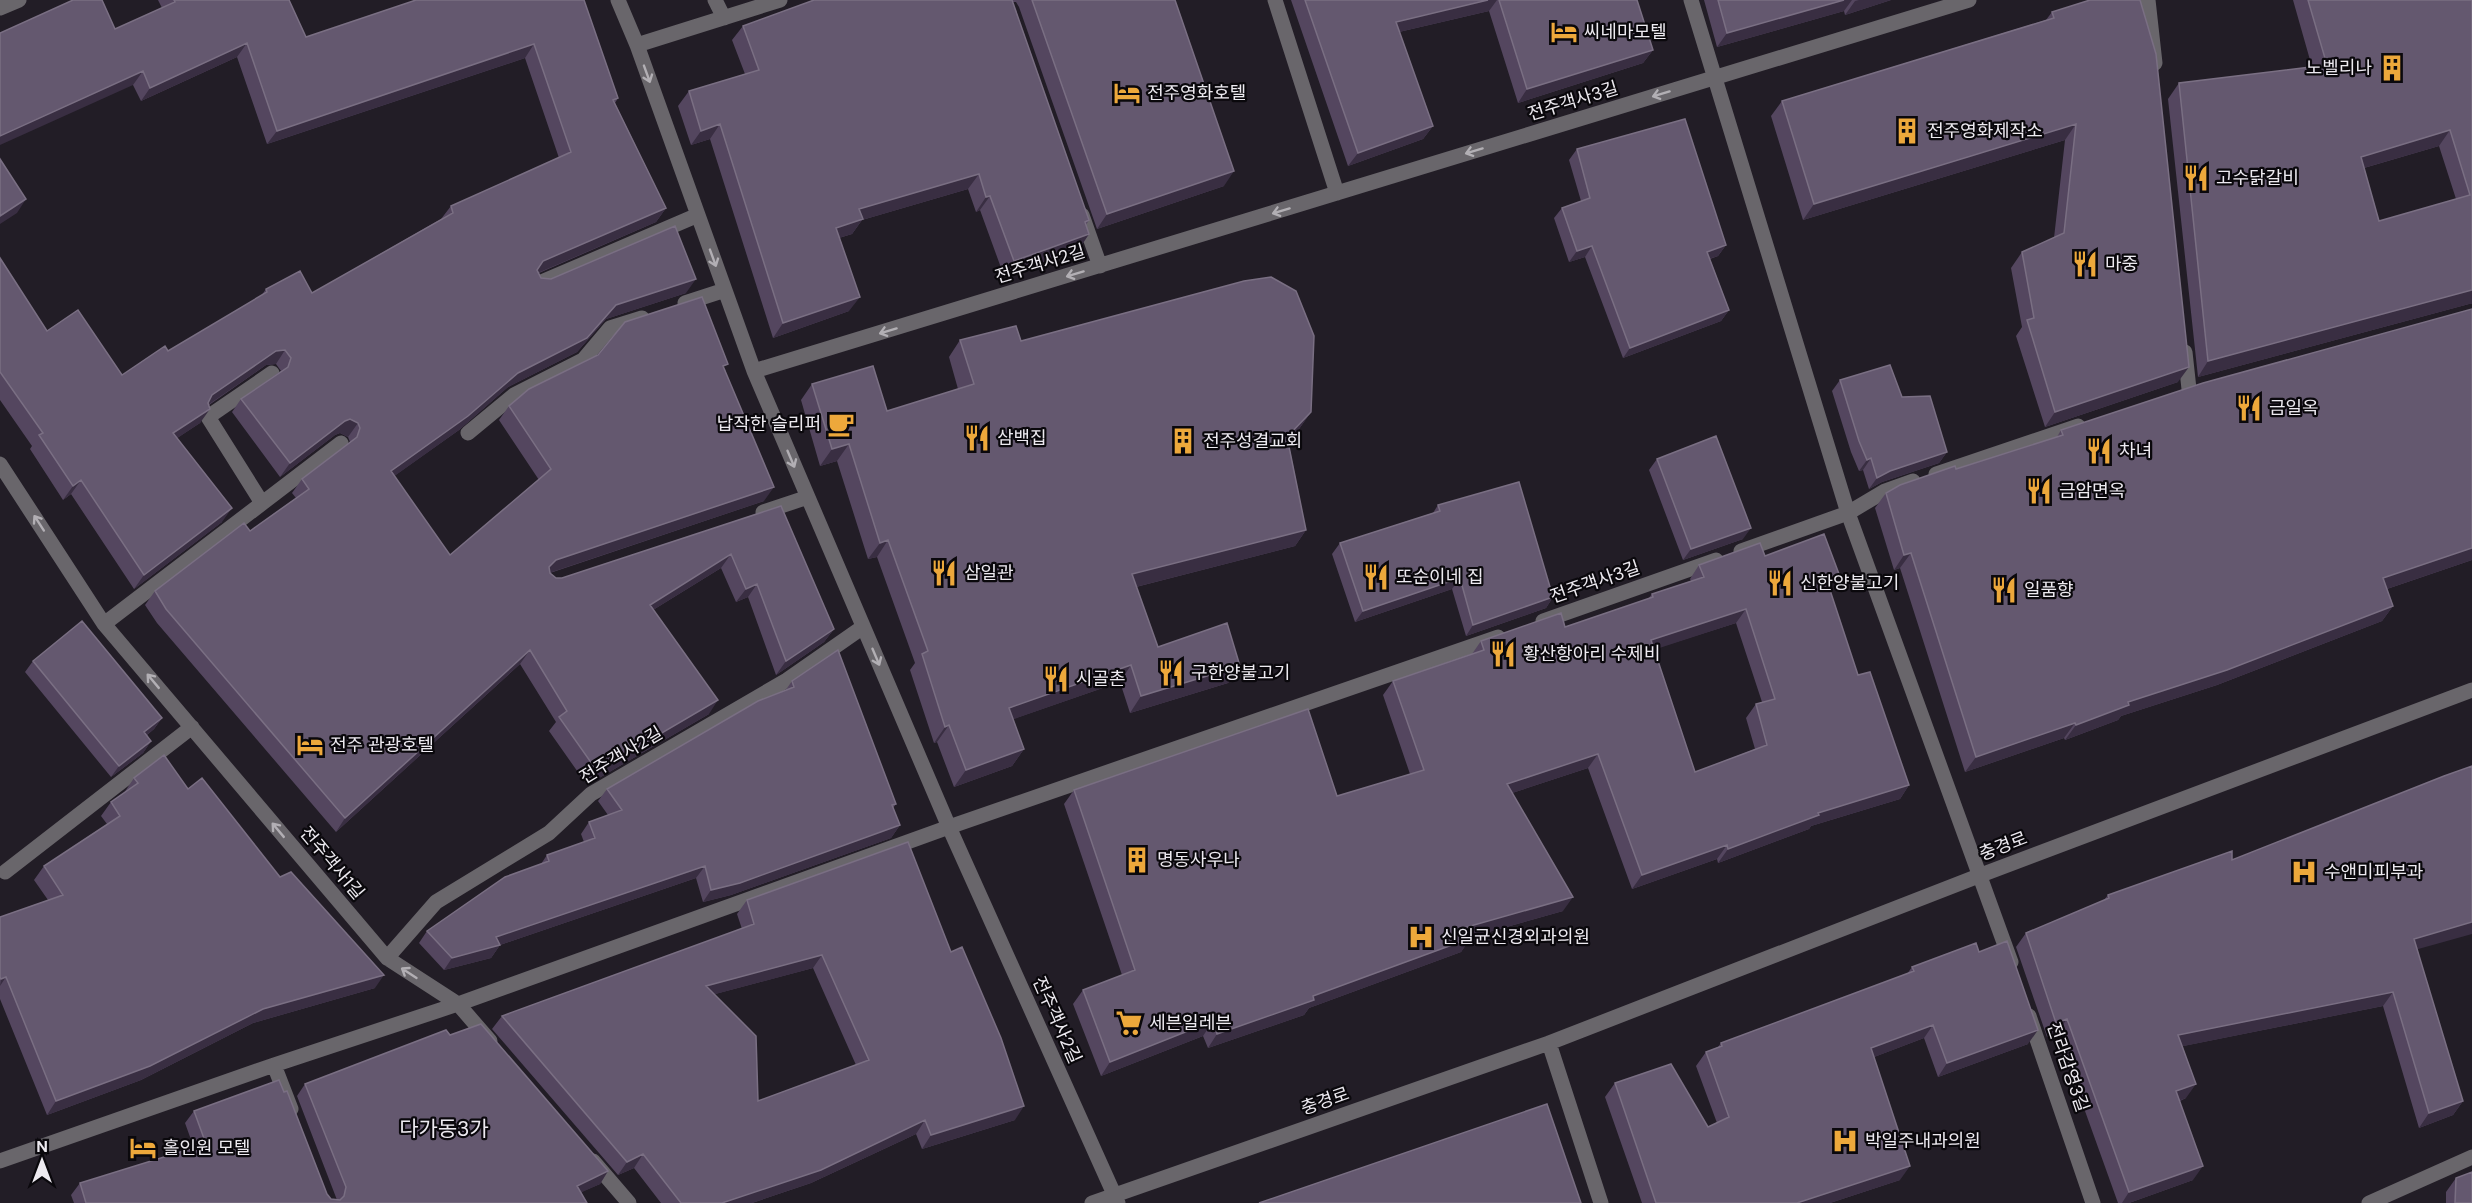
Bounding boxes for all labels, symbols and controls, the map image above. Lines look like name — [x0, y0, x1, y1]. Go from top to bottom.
hotel icon: 씨네마모텔 — [1549, 17, 1579, 47]
place label: 씨네마모텔 — [1584, 20, 1667, 44]
building icon: 노벨리나 — [2377, 53, 2407, 83]
place label: 노벨리나 — [2306, 56, 2372, 80]
one-way arrow — [643, 64, 654, 83]
street label: 전주객사3길 — [1525, 76, 1621, 126]
hotel icon: 전주영화호텔 — [1112, 78, 1142, 108]
place label: 전주영화호텔 — [1147, 81, 1246, 105]
one-way arrow — [1652, 90, 1671, 101]
building icon: 전주영화제작소 — [1892, 116, 1922, 146]
place label: 전주영화제작소 — [1927, 119, 2043, 143]
one-way arrow — [1465, 146, 1484, 157]
restaurant icon: 고수닭갈비 — [2181, 163, 2211, 193]
place label: 고수닭갈비 — [2216, 166, 2299, 190]
one-way arrow — [1272, 206, 1291, 217]
street label: 전주객사2길 — [992, 239, 1088, 289]
one-way arrow — [708, 248, 719, 266]
restaurant icon: 마중 — [2070, 249, 2100, 279]
place label: 마중 — [2105, 252, 2138, 276]
one-way arrow — [1066, 269, 1085, 280]
one-way arrow — [879, 326, 898, 337]
restaurant icon: 금일옥 — [2234, 393, 2264, 423]
place label: 금일옥 — [2269, 396, 2319, 420]
cafe icon: 납작한 슬리퍼 — [826, 409, 856, 439]
place label: 납작한 슬리퍼 — [717, 412, 821, 436]
restaurant icon: 삼백집 — [962, 423, 992, 453]
place label: 삼백집 — [997, 426, 1047, 450]
building icon: 전주성결교회 — [1168, 426, 1198, 456]
place label: 전주성결교회 — [1203, 429, 1302, 453]
restaurant icon: 차녀 — [2084, 436, 2114, 466]
place label: 차녀 — [2119, 439, 2152, 463]
one-way arrow — [786, 449, 797, 467]
restaurant icon: 금암면옥 — [2024, 476, 2054, 506]
place label: 금암면옥 — [2059, 479, 2125, 503]
one-way arrow — [32, 515, 44, 532]
street label: 전주객사3길 — [1547, 555, 1643, 609]
restaurant icon: 삼일관 — [929, 558, 959, 588]
place label: 삼일관 — [964, 561, 1014, 585]
restaurant icon: 또순이네 집 — [1361, 562, 1391, 592]
place label: 또순이네 집 — [1396, 565, 1484, 589]
restaurant icon: 신한양불고기 — [1765, 568, 1795, 598]
place label: 신한양불고기 — [1800, 571, 1899, 595]
restaurant icon: 일품향 — [1989, 575, 2019, 605]
place label: 일품향 — [2024, 578, 2074, 602]
restaurant icon: 황산항아리 수제비 — [1488, 639, 1518, 669]
place label: 황산항아리 수제비 — [1523, 642, 1660, 666]
one-way arrow — [871, 648, 882, 666]
restaurant icon: 구한양불고기 — [1156, 658, 1186, 688]
place label: 구한양불고기 — [1191, 661, 1290, 685]
restaurant icon: 시골촌 — [1041, 664, 1071, 694]
place label: 시골촌 — [1076, 667, 1126, 691]
one-way arrow — [146, 673, 159, 689]
street label: 전주객사2길 — [575, 721, 667, 789]
hotel icon: 전주 관광호텔 — [295, 730, 325, 760]
place label: 전주 관광호텔 — [330, 733, 434, 757]
street label: 전주객사1길 — [294, 821, 370, 905]
one-way arrow — [271, 823, 285, 838]
street label: 충경로 — [1976, 826, 2030, 866]
building icon: 명동사우나 — [1122, 845, 1152, 875]
place label: 명동사우나 — [1157, 848, 1240, 872]
hospital icon: 수앤미피부과 — [2289, 857, 2319, 887]
place label: 수앤미피부과 — [2324, 860, 2424, 884]
hospital icon: 신일균신경외과의원 — [1406, 922, 1436, 952]
place label: 신일균신경외과의원 — [1441, 925, 1590, 949]
one-way arrow — [401, 966, 418, 978]
street label: 전주객사2길 — [1027, 973, 1087, 1067]
supermarket icon: 세븐일레븐 — [1114, 1008, 1144, 1038]
place label: 세븐일레븐 — [1149, 1011, 1232, 1035]
street label: 전라감영3길 — [2041, 1019, 2095, 1115]
street label: 충경로 — [1298, 1082, 1352, 1120]
district label: 다가동3가 — [399, 1115, 489, 1143]
hospital icon: 박일주내과의원 — [1830, 1126, 1860, 1156]
place label: 박일주내과의원 — [1865, 1129, 1981, 1153]
north arrow — [12, 1131, 72, 1191]
hotel icon: 홀인원 모텔 — [128, 1133, 158, 1163]
text: N — [36, 1136, 48, 1157]
place label: 홀인원 모텔 — [163, 1136, 251, 1160]

